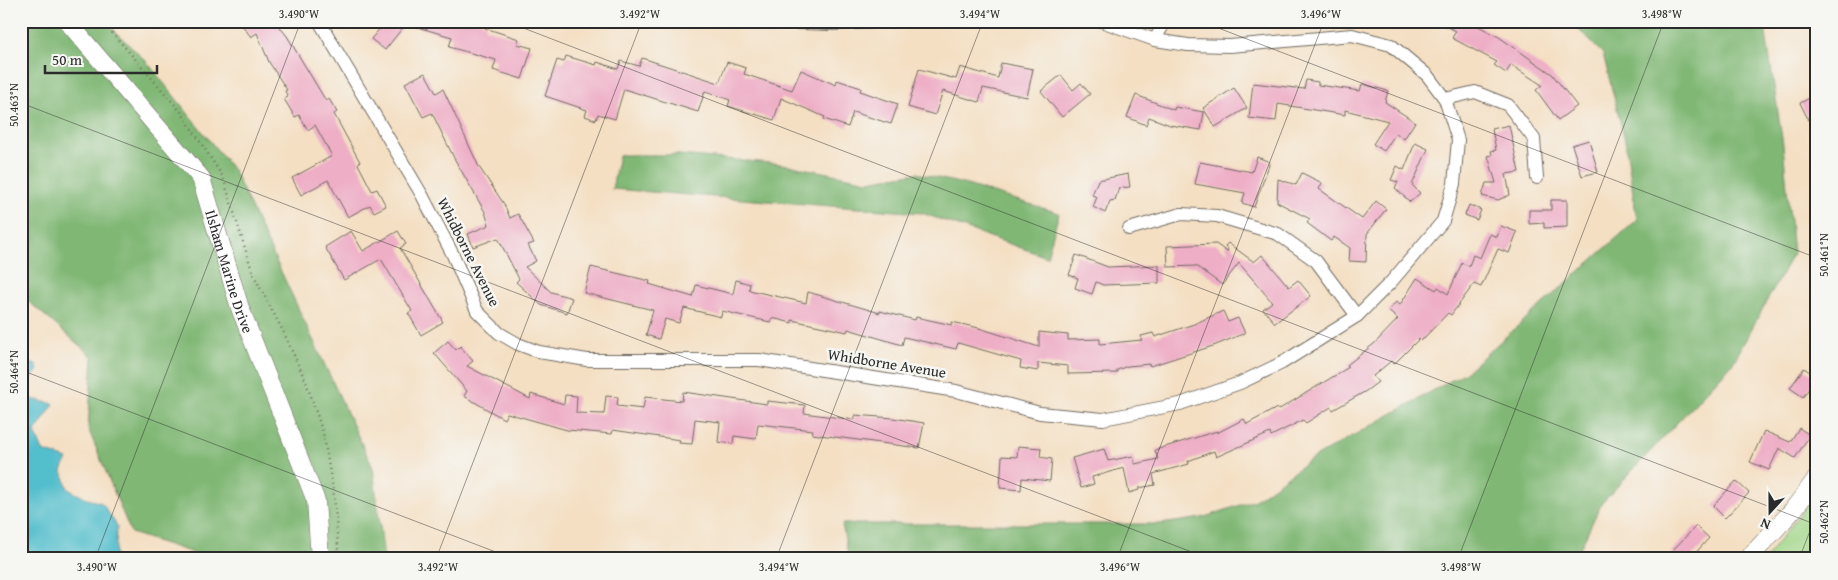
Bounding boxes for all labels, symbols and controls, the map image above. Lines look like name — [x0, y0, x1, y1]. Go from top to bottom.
text: 3.490°W — [279, 5, 320, 22]
text: 3.492°W — [620, 5, 661, 22]
text: 3.494°W — [960, 5, 1001, 22]
text: 3.496°W — [1301, 5, 1342, 22]
text: 3.498°W — [1642, 5, 1683, 22]
scale bar — [45, 42, 158, 74]
text: 50 m — [52, 49, 83, 70]
text: 50.463°N — [5, 83, 22, 127]
street label: Whidborne Avenue — [432, 194, 506, 310]
street label: Ilsham Marine Drive — [201, 207, 259, 336]
text: 50.461°N — [1815, 233, 1832, 277]
street label: Whidborne Avenue — [826, 343, 948, 383]
text: 50.464°N — [5, 350, 22, 394]
north arrow — [1746, 488, 1796, 538]
text: 50.462°N — [1815, 500, 1832, 544]
text: N — [1757, 513, 1773, 535]
text: 3.490°W — [77, 558, 118, 575]
text: 3.492°W — [418, 558, 459, 575]
text: 3.494°W — [759, 558, 800, 575]
text: 3.496°W — [1100, 558, 1141, 575]
text: 3.498°W — [1441, 558, 1482, 575]

